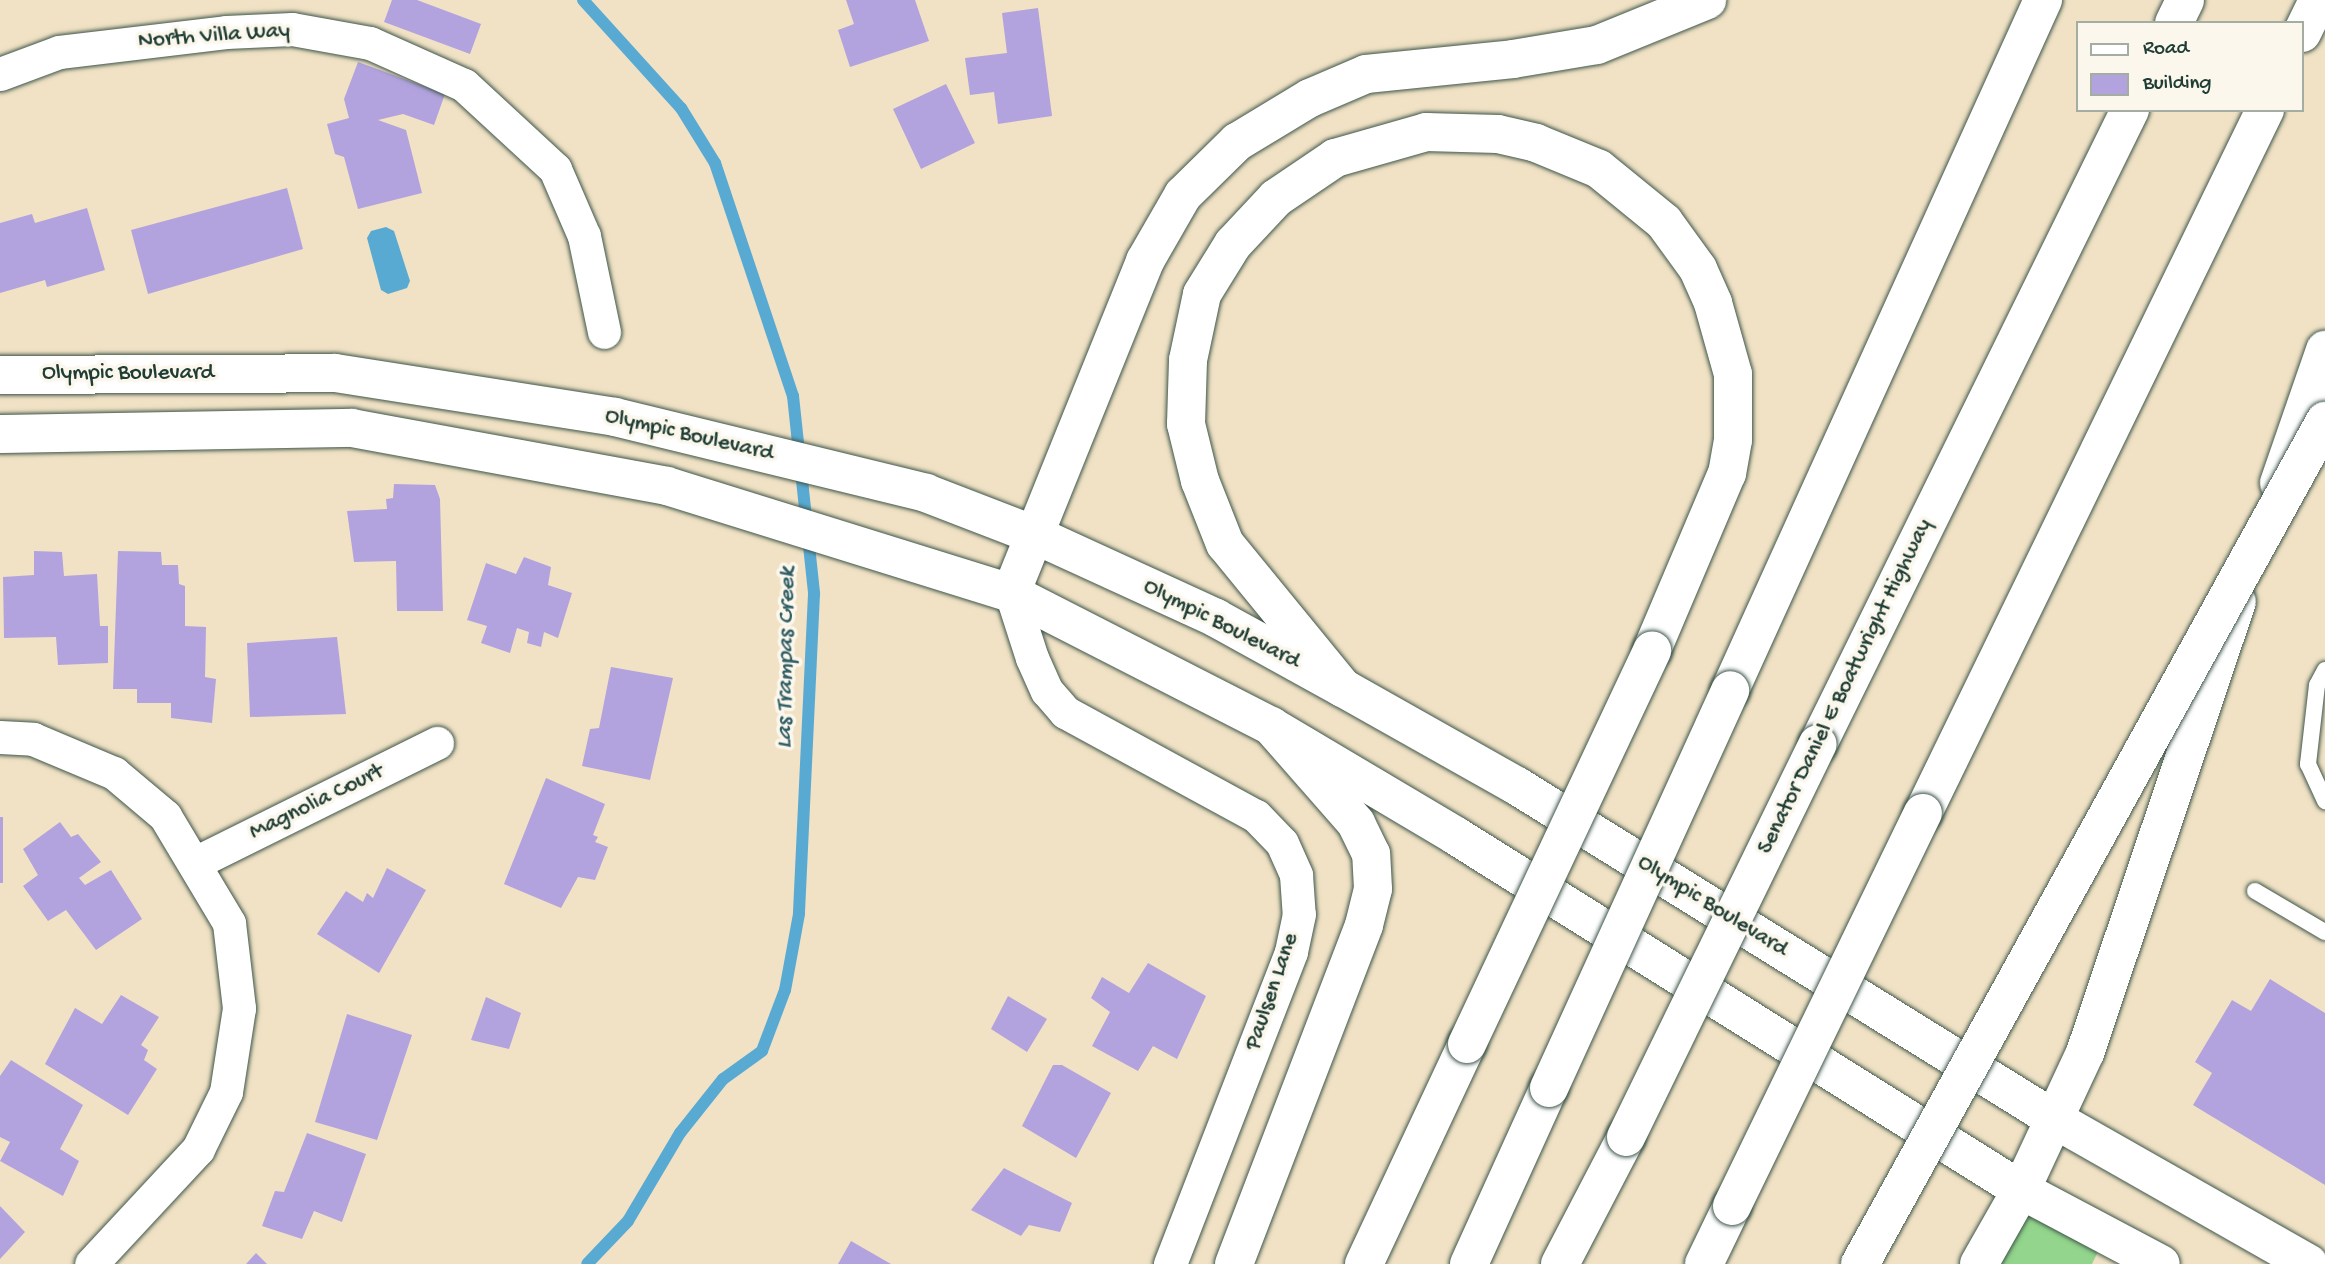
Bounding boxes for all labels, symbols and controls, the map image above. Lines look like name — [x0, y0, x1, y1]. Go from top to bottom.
street label: North Villa Way — [137, 18, 291, 56]
legend — [2076, 21, 2304, 112]
text: Road — [2143, 37, 2189, 62]
text: Building — [2143, 72, 2212, 97]
street label: Olympic Boulevard — [42, 360, 214, 388]
street label: Olympic Boulevard — [602, 403, 776, 469]
street label: Senator Daniel E Boatwright Highway — [1753, 515, 1939, 859]
water label: Las Trampas Creek — [771, 567, 803, 749]
street label: Olympic Boulevard — [1138, 574, 1304, 676]
street label: Magnolia Court — [245, 759, 389, 847]
street label: Olympic Boulevard — [1632, 850, 1792, 964]
street label: Paulsen Lane — [1240, 930, 1306, 1054]

